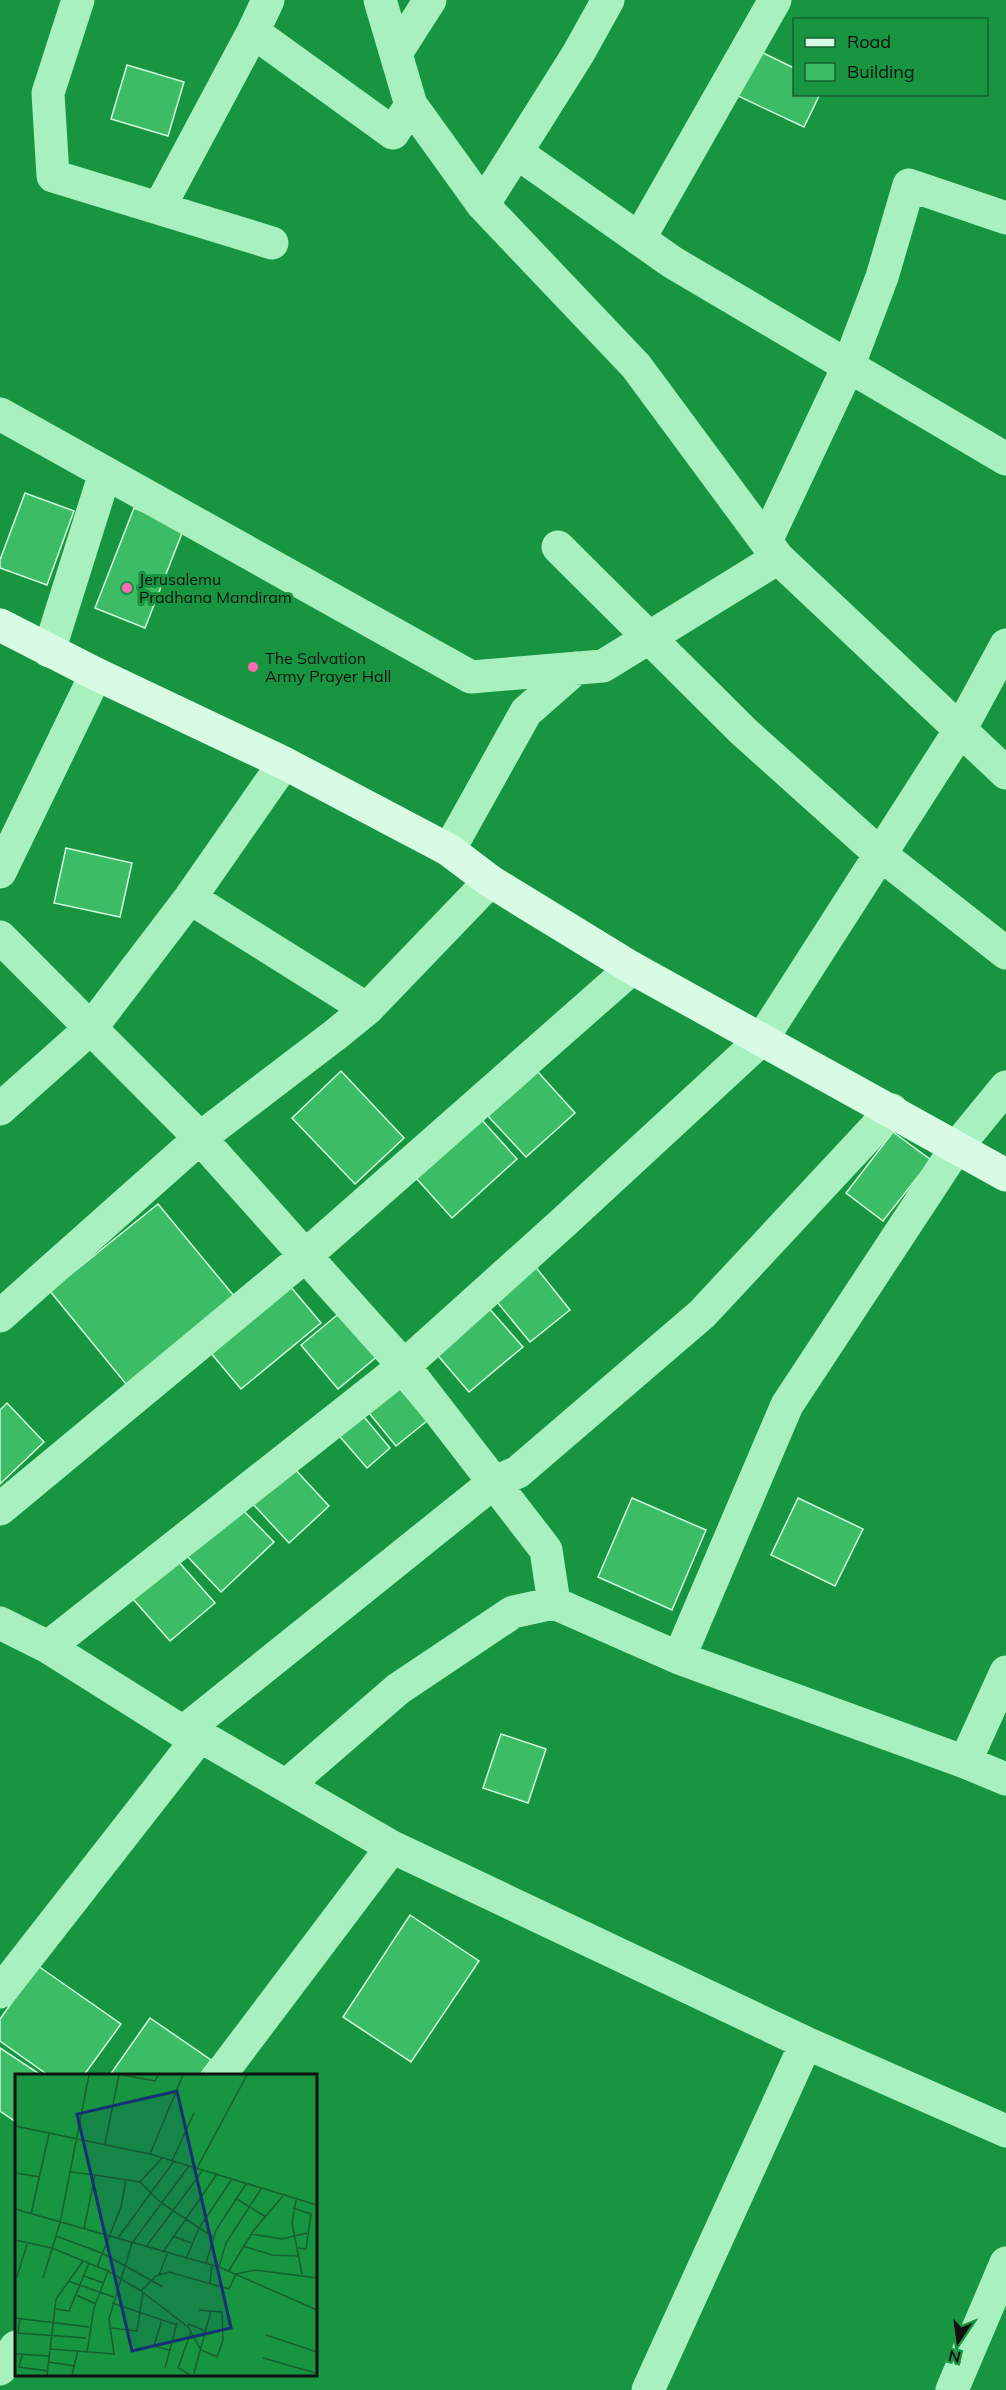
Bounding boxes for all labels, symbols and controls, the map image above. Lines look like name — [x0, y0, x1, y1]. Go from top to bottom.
legend — [793, 18, 988, 96]
text: Road — [847, 30, 891, 53]
text: Building — [847, 60, 915, 83]
place label: Jerusalemu Pradhana Mandiram — [139, 569, 292, 607]
marker: Jerusalemu Pradhana Mandiram — [120, 581, 134, 595]
place label: The Salvation Army Prayer Hall — [265, 648, 391, 686]
marker: The Salvation Army Prayer Hall — [246, 660, 260, 674]
inset map — [15, 2074, 316, 2375]
north arrow — [928, 2312, 988, 2372]
text: N — [946, 2346, 963, 2368]

